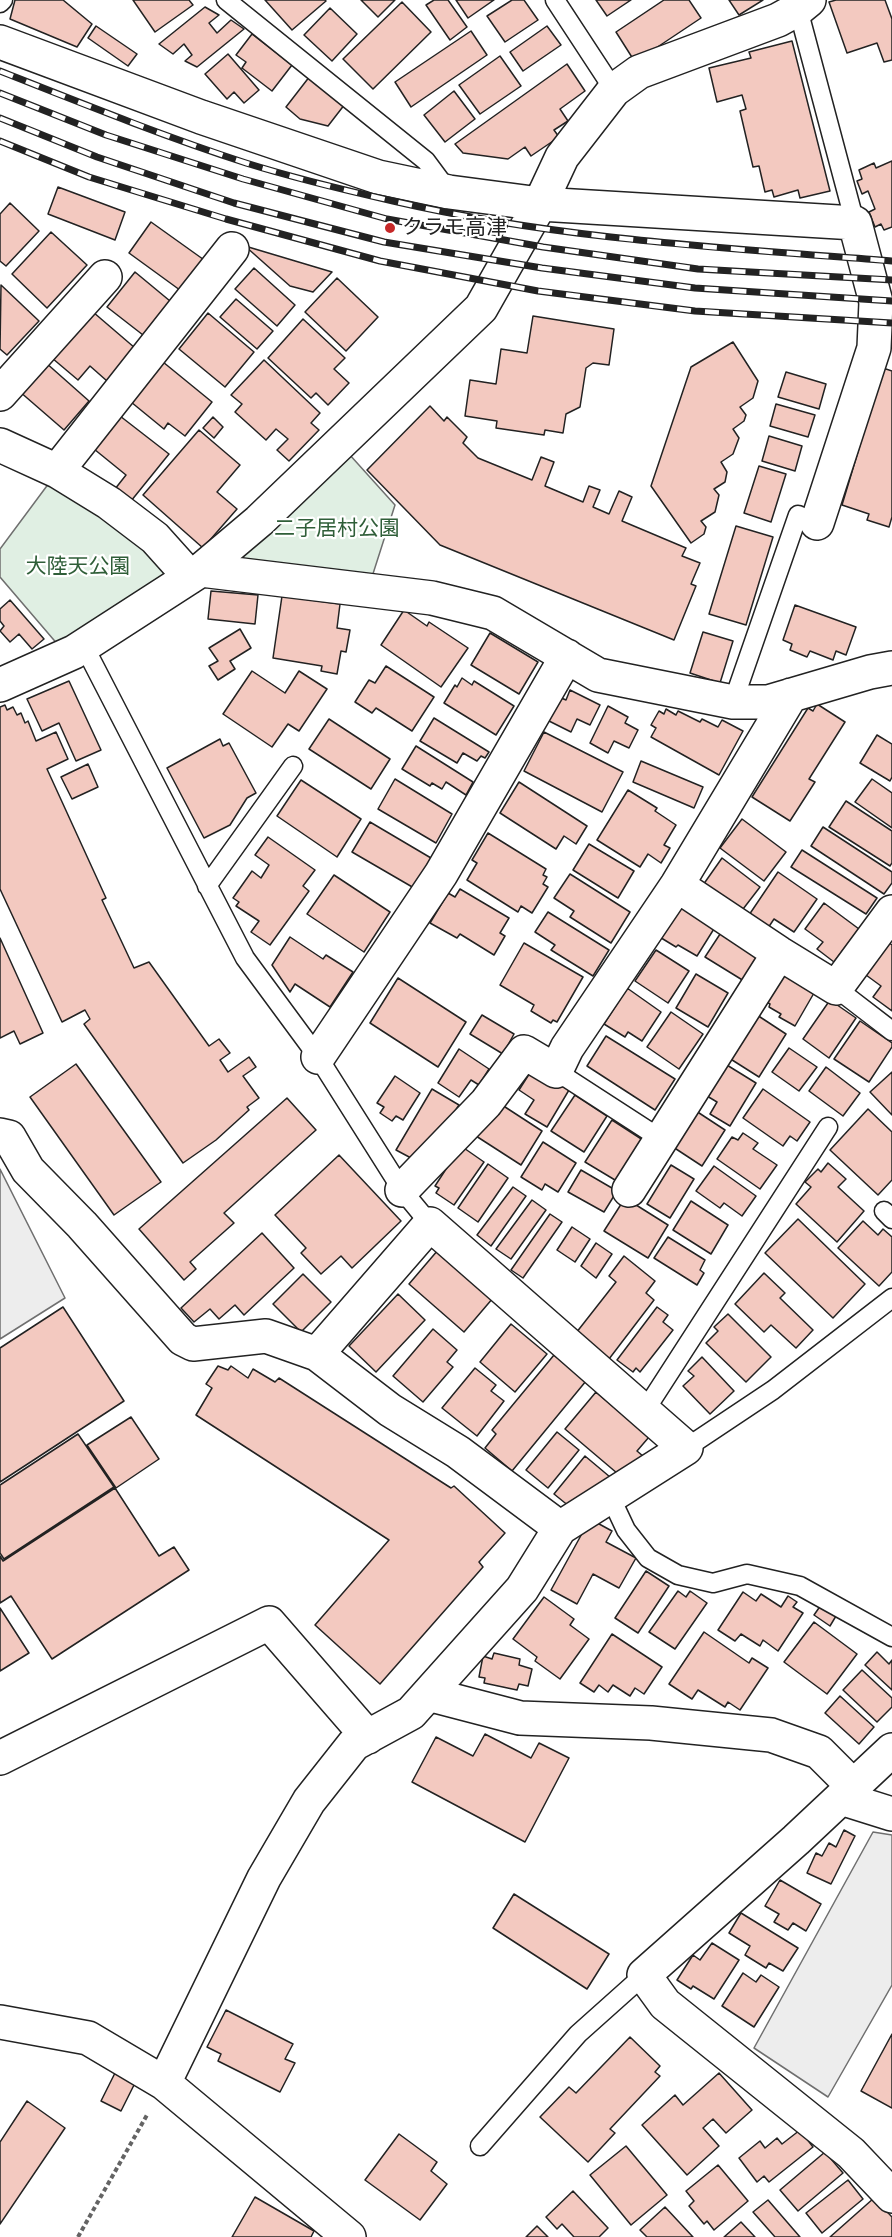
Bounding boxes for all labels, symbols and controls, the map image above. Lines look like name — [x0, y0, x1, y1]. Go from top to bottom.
place label: クラモ高津 — [402, 215, 507, 241]
marker: クラモ高津 — [383, 221, 397, 235]
park label: 二子居村公園 — [274, 516, 400, 542]
park label: 大陸天公園 — [26, 554, 130, 580]

